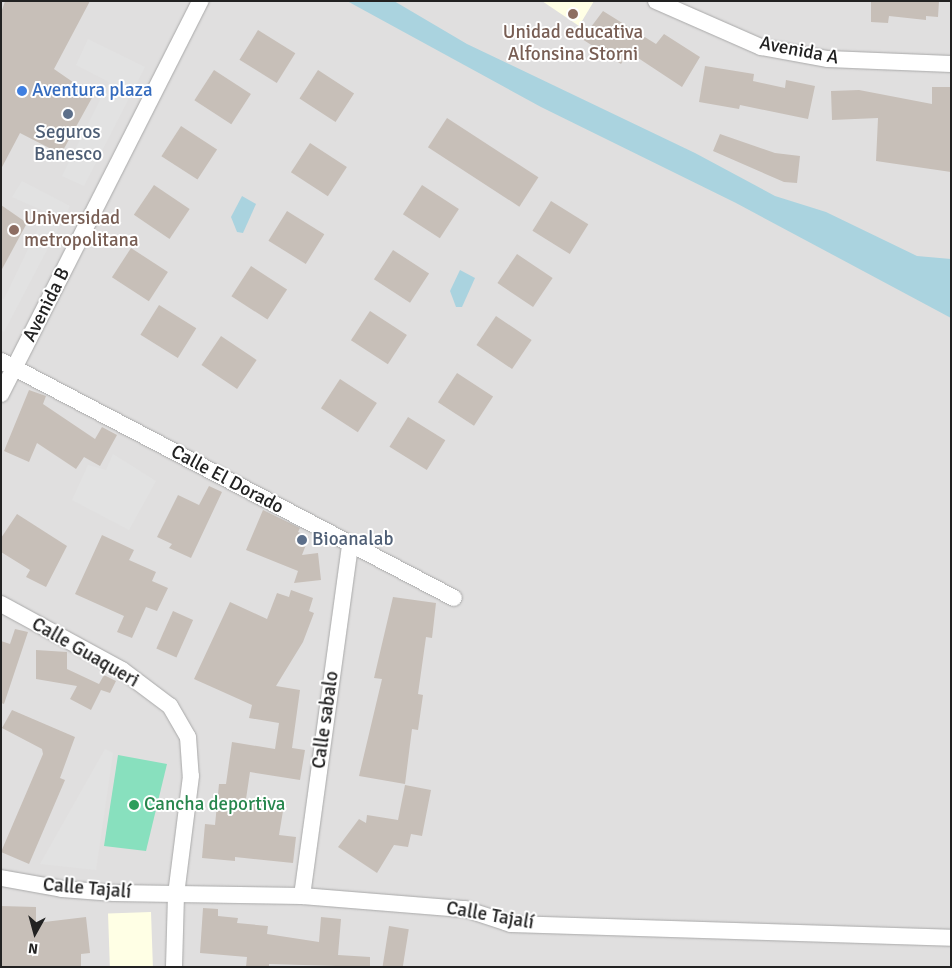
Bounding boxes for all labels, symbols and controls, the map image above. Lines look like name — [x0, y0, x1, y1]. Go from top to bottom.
marker: Unidad educativa Alfonsina Storni — [567, 8, 579, 20]
place label: Unidad educativa Alfonsina Storni — [503, 22, 643, 66]
street label: Avenida A — [757, 32, 841, 70]
place label: Aventura plaza — [32, 80, 153, 102]
marker: Aventura plaza — [16, 85, 28, 97]
marker: Seguros Banesco — [62, 108, 74, 120]
place label: Seguros Banesco — [34, 122, 102, 166]
place label: Universidad metropolitana — [24, 208, 139, 252]
marker: Universidad metropolitana — [8, 224, 20, 236]
street label: Avenida B — [19, 264, 75, 346]
street label: Calle El Dorado — [167, 441, 287, 519]
place label: Bioanalab — [312, 529, 393, 551]
marker: Bioanalab — [296, 534, 308, 546]
street label: Calle Guaqueri — [27, 613, 143, 693]
street label: Calle sabalo — [308, 670, 344, 770]
place label: Cancha deportiva — [144, 794, 285, 816]
marker: Cancha deportiva — [128, 799, 140, 811]
street label: Calle Tajalí — [42, 874, 132, 904]
street label: Calle Tajalí — [444, 897, 536, 935]
north arrow — [10, 908, 60, 958]
text: N — [27, 939, 39, 957]

